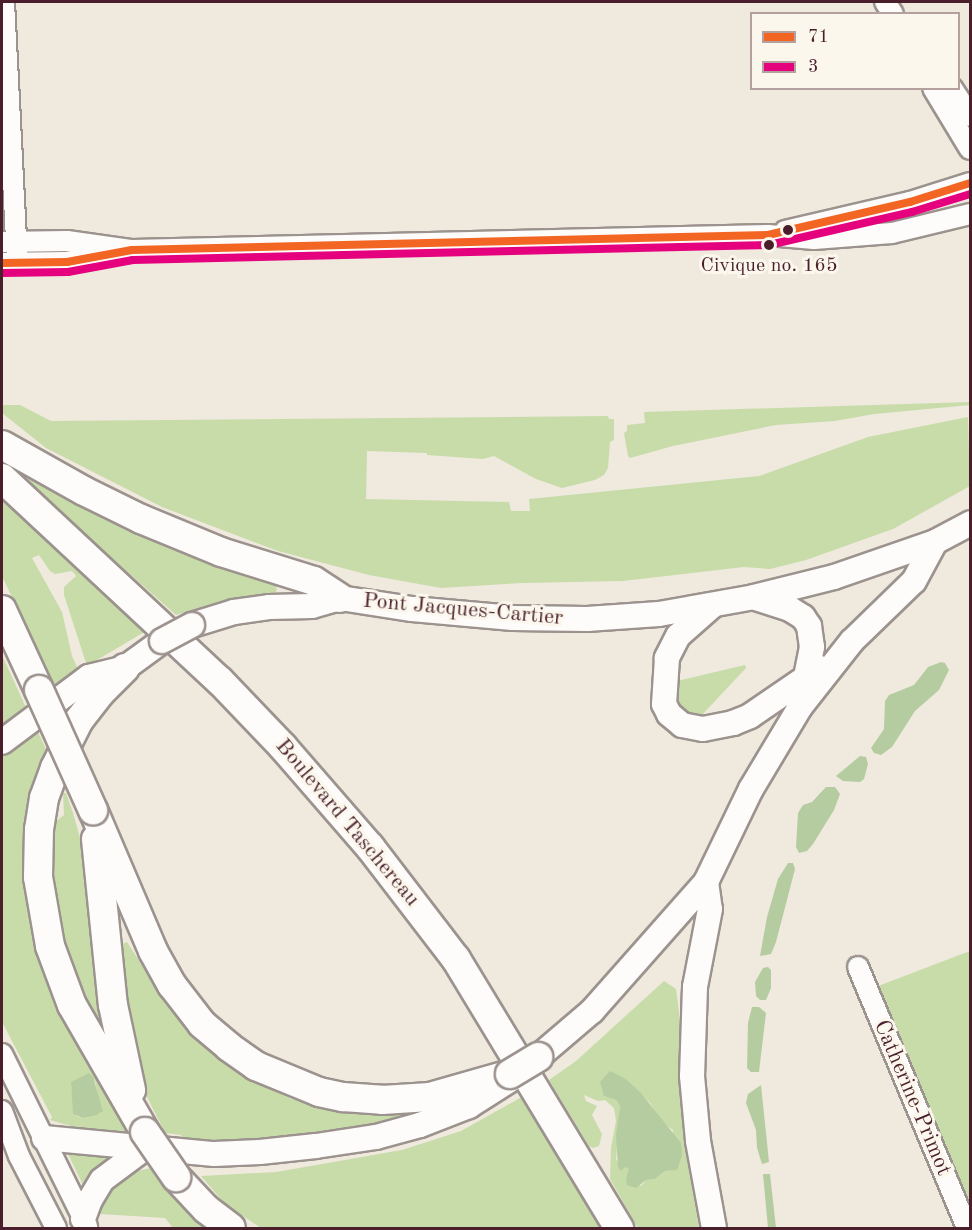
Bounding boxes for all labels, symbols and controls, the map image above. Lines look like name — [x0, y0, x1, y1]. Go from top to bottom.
legend — [750, 12, 960, 90]
text: 71 — [808, 28, 829, 46]
text: 3 — [808, 58, 818, 76]
unlabelled marker — [782, 224, 794, 236]
marker: Civique no. 165 — [763, 239, 775, 251]
place label: Civique no. 165 — [700, 254, 838, 278]
street label: Pont Jacques-Cartier — [362, 588, 564, 632]
street label: Boulevard Taschereau — [269, 734, 425, 912]
street label: Catherine-Primot — [867, 1016, 957, 1180]

